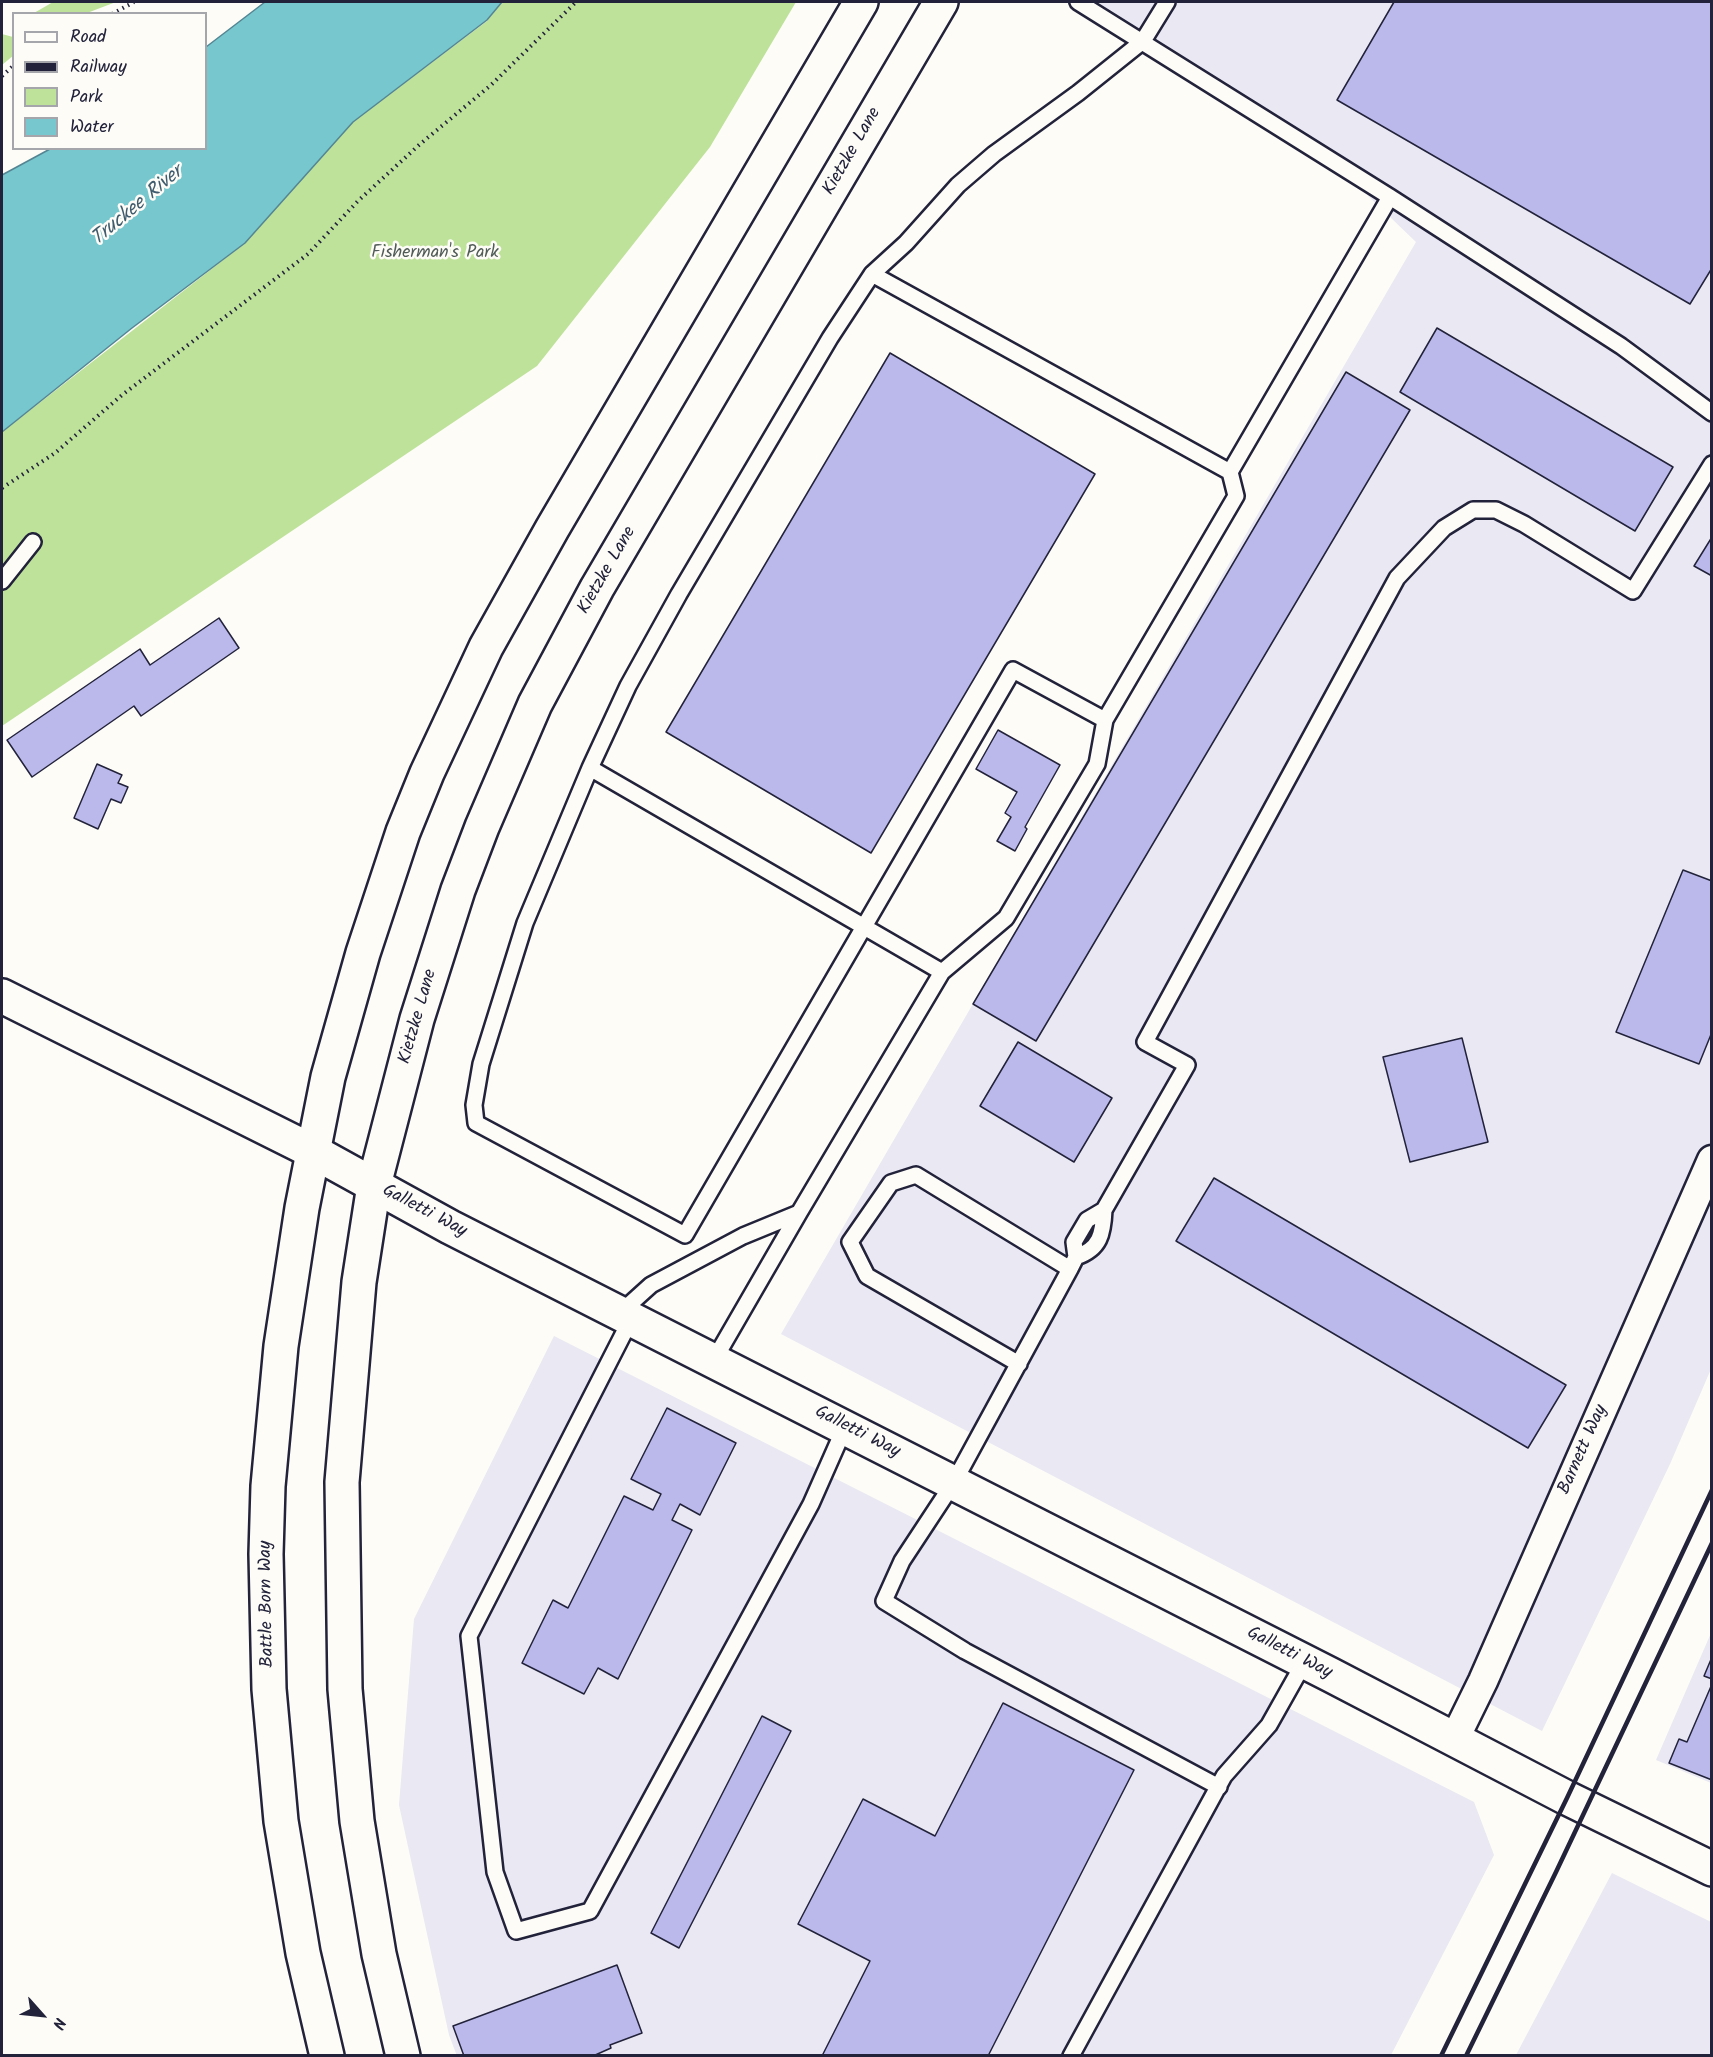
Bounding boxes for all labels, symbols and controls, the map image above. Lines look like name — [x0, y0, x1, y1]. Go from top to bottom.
legend — [12, 12, 207, 150]
text: Road — [70, 23, 106, 52]
text: Railway — [70, 53, 127, 82]
text: Park — [70, 83, 103, 112]
street label: Kietzke Lane — [819, 104, 887, 200]
text: Water — [70, 113, 114, 142]
water label: Truckee River — [87, 162, 189, 252]
park label: Fisherman's Park — [371, 243, 499, 265]
street label: Kietzke Lane — [574, 523, 642, 619]
street label: Kietzke Lane — [395, 967, 443, 1067]
street label: Galletti Way — [378, 1181, 470, 1243]
street label: Galletti Way — [811, 1402, 903, 1464]
street label: Barnett Way — [1555, 1402, 1613, 1498]
street label: Battle Born Way — [256, 1540, 280, 1668]
street label: Galletti Way — [1243, 1623, 1335, 1685]
north arrow — [12, 1985, 72, 2045]
text: N — [45, 2013, 72, 2034]

